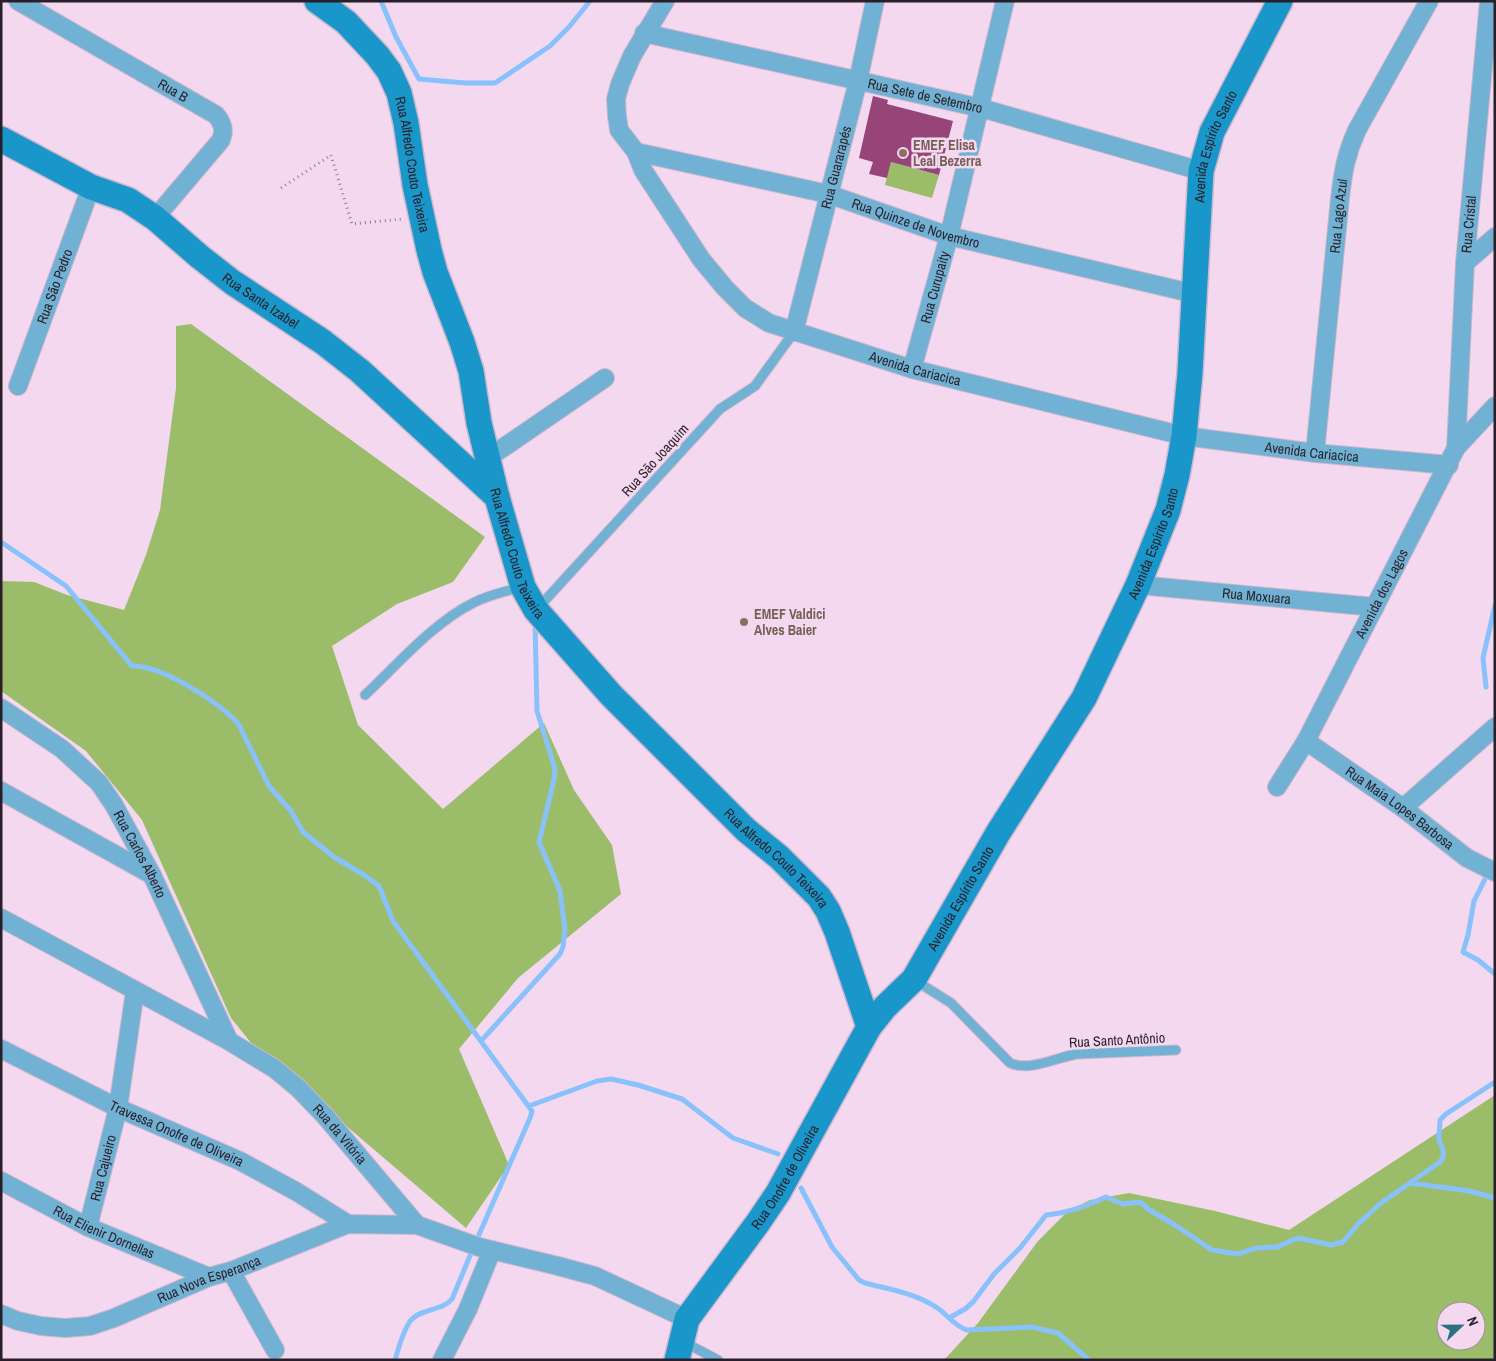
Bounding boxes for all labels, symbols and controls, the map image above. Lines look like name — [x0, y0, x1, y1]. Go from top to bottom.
street label: Rua Sete de Setembro — [866, 74, 984, 117]
street label: Rua B — [155, 75, 192, 106]
street label: Avenida Espírito Santo — [1190, 87, 1241, 204]
street label: Rua Alfredo Couto Teixeira — [391, 95, 434, 235]
street label: Rua Guararapés — [817, 124, 855, 211]
place label: EMEF Elisa Leal Bezerra — [913, 136, 982, 170]
marker: EMEF Elisa Leal Bezerra — [897, 147, 909, 159]
street label: Rua Lago Azul — [1326, 178, 1351, 254]
street label: Rua Quinze de Novembro — [849, 194, 981, 252]
street label: Rua Cristal — [1457, 195, 1480, 254]
street label: Rua São Pedro — [33, 246, 76, 326]
street label: Rua Curupaity — [916, 249, 953, 325]
street label: Rua Santa Izabel — [219, 269, 302, 333]
street label: Avenida Cariacica — [866, 347, 963, 390]
street label: Rua São Joaquim — [618, 420, 692, 500]
street label: Avenida Cariacica — [1263, 437, 1360, 466]
street label: Rua Alfredo Couto Teixeira — [486, 486, 549, 623]
street label: Avenida Espírito Santo — [1123, 486, 1182, 603]
street label: Avenida dos Lagos — [1351, 546, 1412, 642]
street label: Rua Moxuara — [1221, 584, 1292, 608]
place label: EMEF Valdici Alves Baier — [754, 605, 825, 639]
marker: EMEF Valdici Alves Baier — [738, 616, 750, 628]
street label: Rua Maia Lopes Barbosa — [1342, 762, 1458, 854]
street label: Rua Alfredo Couto Teixeira — [720, 804, 833, 912]
street label: Rua Carlos Alberto — [110, 807, 170, 901]
street label: Avenida Espírito Santo — [923, 843, 998, 955]
street label: Rua Santo Antônio — [1068, 1028, 1166, 1052]
street label: Travessa Onofre de Oliveira — [106, 1096, 248, 1171]
street label: Rua da Vitória — [309, 1100, 371, 1168]
street label: Rua Onofre de Oliveira — [747, 1121, 823, 1233]
street label: Rua Cajueiro — [86, 1133, 120, 1203]
street label: Rua Elienir Dornellas — [50, 1201, 158, 1263]
street label: Rua Nova Esperança — [154, 1251, 264, 1307]
north arrow — [1436, 1301, 1486, 1351]
text: N — [1463, 1314, 1483, 1328]

